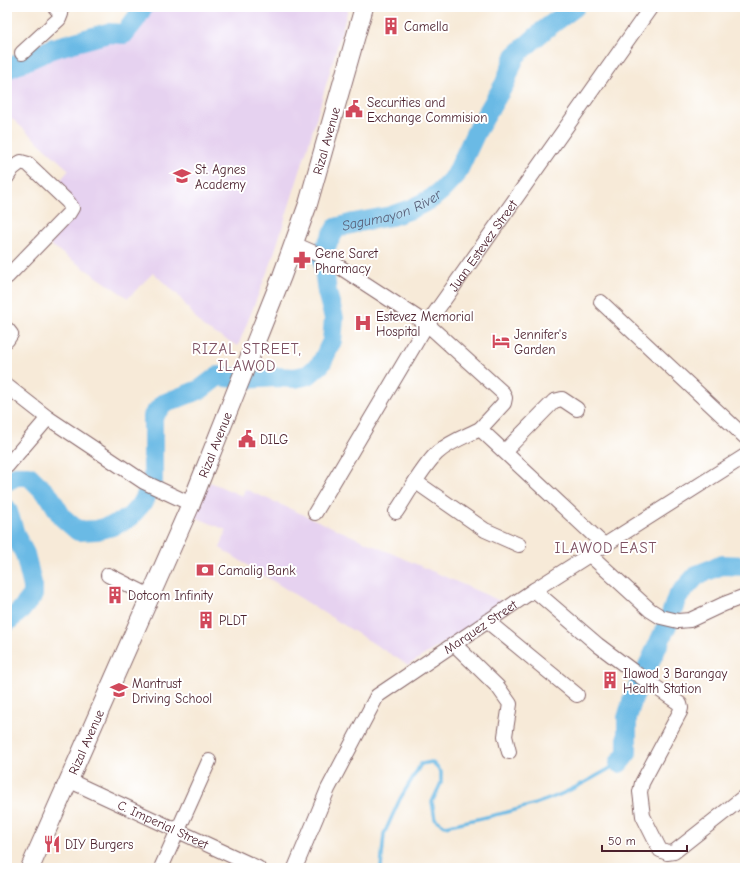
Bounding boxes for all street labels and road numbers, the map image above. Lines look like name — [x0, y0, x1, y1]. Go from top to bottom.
street label: Rizal Avenue — [310, 105, 343, 176]
street label: Juan Estevez Street — [446, 196, 521, 294]
street label: Rizal Avenue — [195, 409, 235, 480]
street label: Marquez Street — [441, 596, 521, 657]
street label: Rizal Avenue — [65, 707, 107, 777]
street label: C. Imperial Street — [115, 797, 212, 853]

